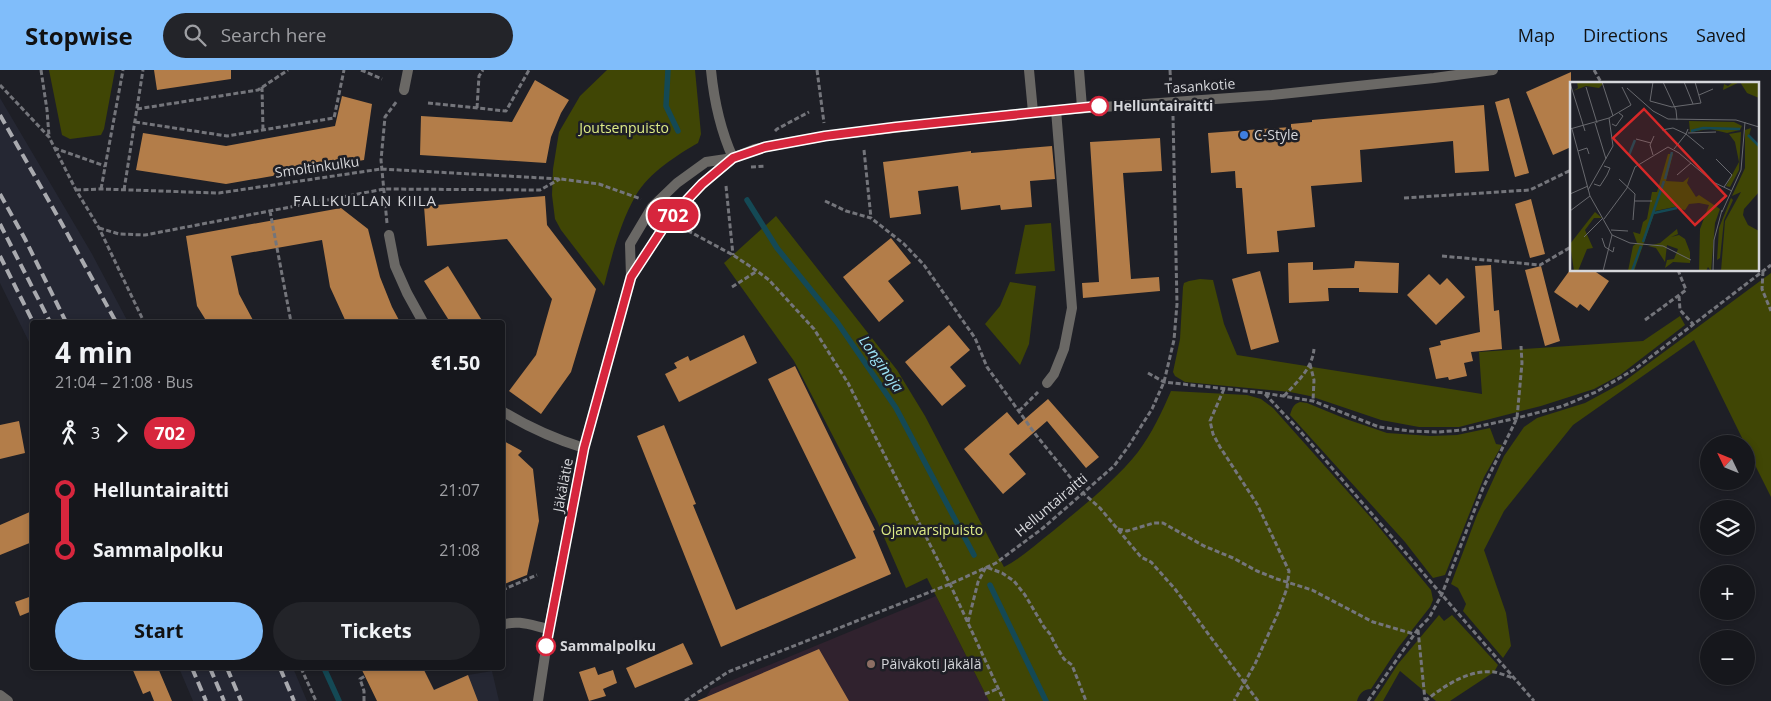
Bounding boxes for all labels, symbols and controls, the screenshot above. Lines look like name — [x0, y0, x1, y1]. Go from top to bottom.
search box — [163, 13, 513, 58]
text: Stopwise — [25, 19, 133, 52]
icon: search — [181, 21, 209, 49]
text: Search here — [221, 22, 327, 48]
text: Map — [1518, 23, 1555, 47]
text: Directions — [1583, 23, 1668, 47]
text: Saved — [1696, 23, 1746, 47]
street label: Tasankotie — [1164, 74, 1236, 97]
inset map — [1570, 82, 1758, 271]
marker: Helluntairaitti — [1089, 96, 1109, 116]
place label: Helluntairaitti — [1113, 96, 1213, 115]
park label: Joutsenpuisto — [577, 118, 669, 137]
place label: C-Style — [1254, 125, 1299, 144]
marker: C-Style — [1238, 129, 1250, 141]
street label: Smoltinkulku — [273, 151, 360, 182]
district label: FALLKULLAN KIILA — [293, 190, 437, 210]
line badge: 702 — [644, 199, 702, 231]
text: 702 — [658, 203, 688, 227]
water label: Longinoja — [855, 331, 909, 396]
text: 4 min — [55, 333, 133, 371]
text: €1.50 — [431, 350, 480, 376]
text: 21:04 – 21:08 · Bus — [55, 371, 193, 393]
icon: walk — [55, 419, 83, 447]
icon: forward — [108, 419, 136, 447]
text: 702 — [154, 421, 185, 445]
text: 3 — [91, 422, 100, 444]
north arrow — [1700, 435, 1755, 490]
map controls — [1700, 435, 1755, 685]
street label: Jäkälätie — [548, 456, 577, 515]
street label: Helluntairaitti — [1010, 469, 1091, 541]
text: Helluntairaitti — [93, 477, 229, 503]
text: 21:07 — [439, 479, 480, 501]
button: layers — [1700, 500, 1755, 555]
park label: Ojanvarsipuisto — [881, 520, 983, 539]
text: Sammalpolku — [93, 537, 223, 563]
text: 21:08 — [439, 539, 480, 561]
button: + — [1700, 565, 1755, 620]
button: Start — [55, 602, 263, 660]
button: Tickets — [273, 602, 480, 660]
button: − — [1700, 630, 1755, 685]
marker: Sammalpolku — [536, 636, 556, 656]
place label: Sammalpolku — [560, 636, 656, 655]
place label: Päiväkoti Jäkälä — [881, 654, 981, 673]
marker: Päiväkoti Jäkälä — [865, 658, 877, 670]

